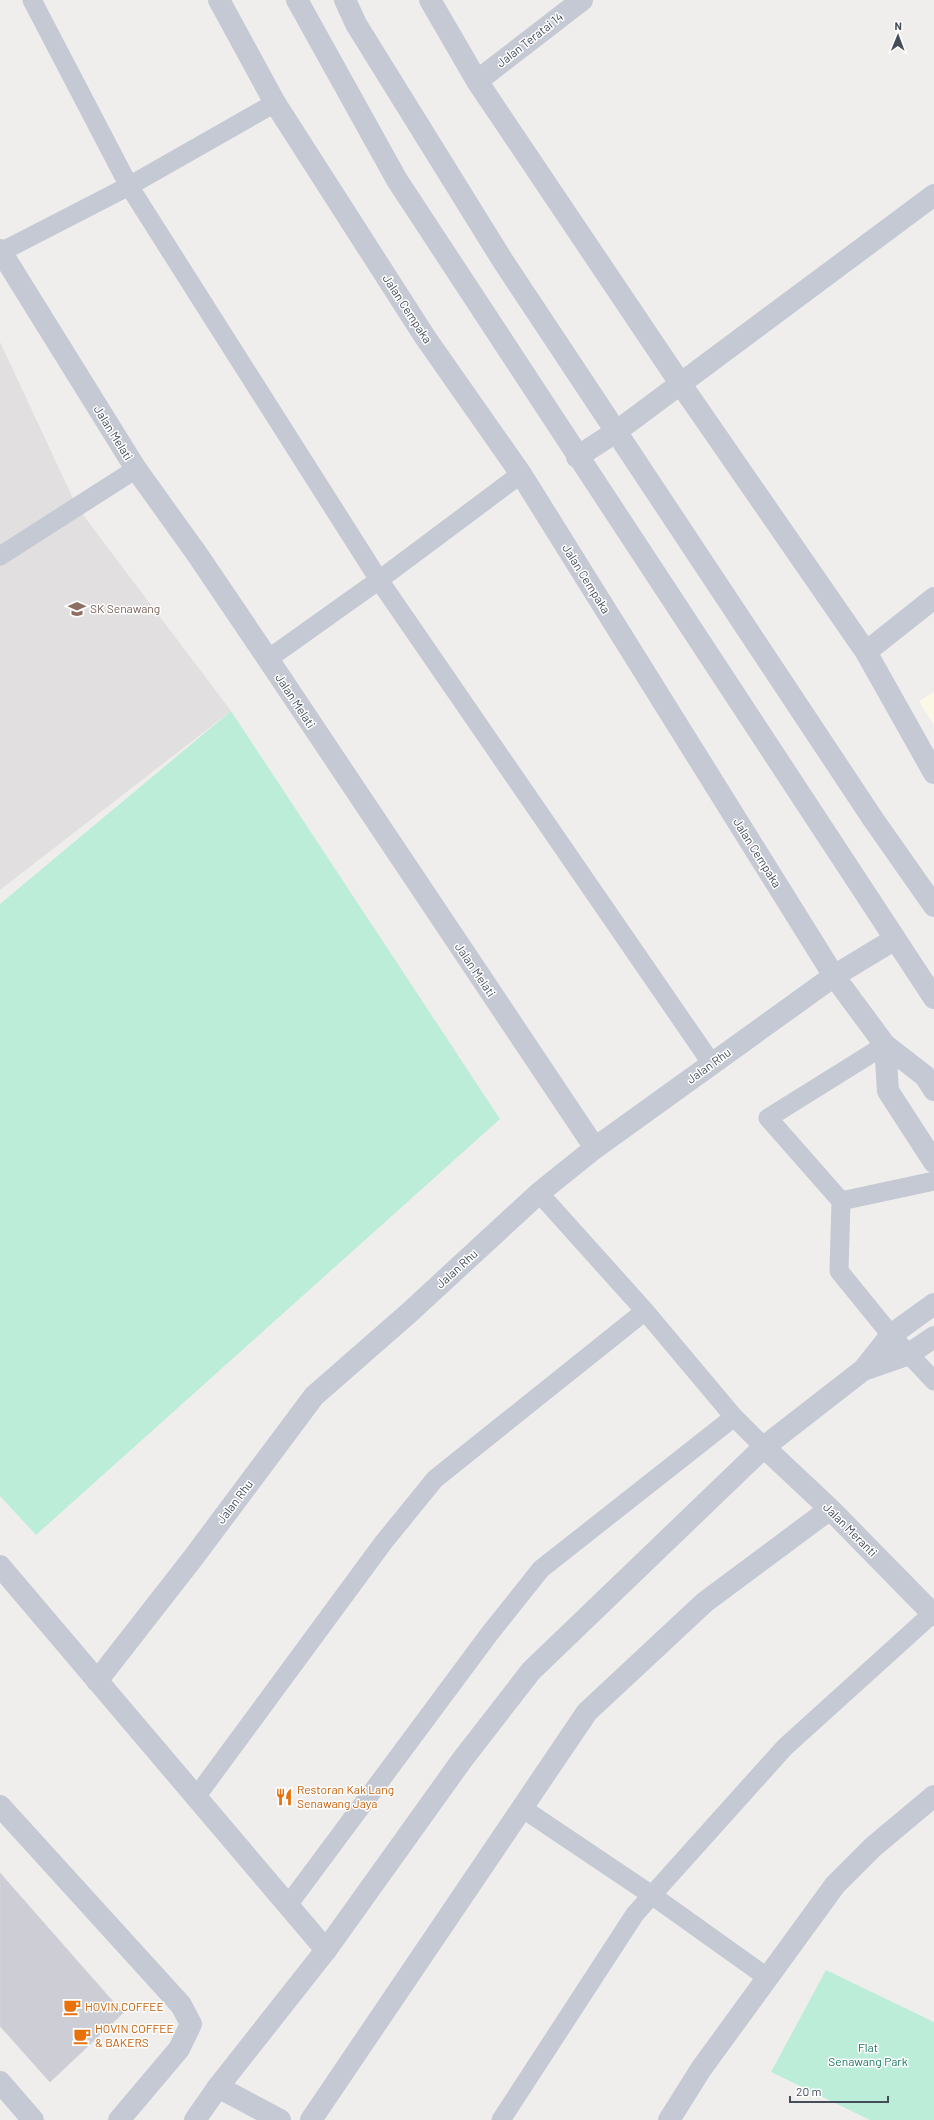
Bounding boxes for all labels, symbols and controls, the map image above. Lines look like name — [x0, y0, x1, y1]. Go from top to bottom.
street label: Jalan Teratai 14 — [493, 9, 565, 69]
north arrow — [878, 16, 918, 56]
text: N — [894, 19, 902, 32]
street label: Jalan Cempaka — [380, 271, 435, 345]
street label: Jalan Melati — [91, 402, 136, 463]
street label: Jalan Cempaka — [560, 541, 614, 616]
school or university icon: SK Senawang — [67, 599, 87, 619]
place label: SK Senawang — [90, 601, 160, 615]
street label: Jalan Melati — [273, 671, 319, 730]
street label: Jalan Cempaka — [731, 815, 785, 890]
street label: Jalan Melati — [453, 940, 499, 999]
street label: Jalan Rhu — [684, 1045, 733, 1086]
street label: Jalan Rhu — [433, 1246, 480, 1291]
street label: Jalan Rhu — [213, 1477, 255, 1526]
street label: Jalan Meranti — [821, 1500, 880, 1559]
place label: Restoran Kak Lang Senawang Jaya — [297, 1782, 394, 1810]
restaurant icon: Restoran Kak Lang Senawang Jaya — [274, 1787, 294, 1807]
cafe icon: HOVIN COFFEE — [62, 1997, 82, 2017]
place label: HOVIN COFFEE — [85, 1999, 164, 2013]
place label: HOVIN COFFEE & BAKERS — [95, 2021, 174, 2049]
cafe icon: HOVIN COFFEE & BAKERS — [72, 2026, 92, 2046]
park label: Flat Senawang Park — [828, 2040, 908, 2068]
scale bar — [790, 2078, 888, 2104]
text: 20 m — [796, 2084, 822, 2098]

